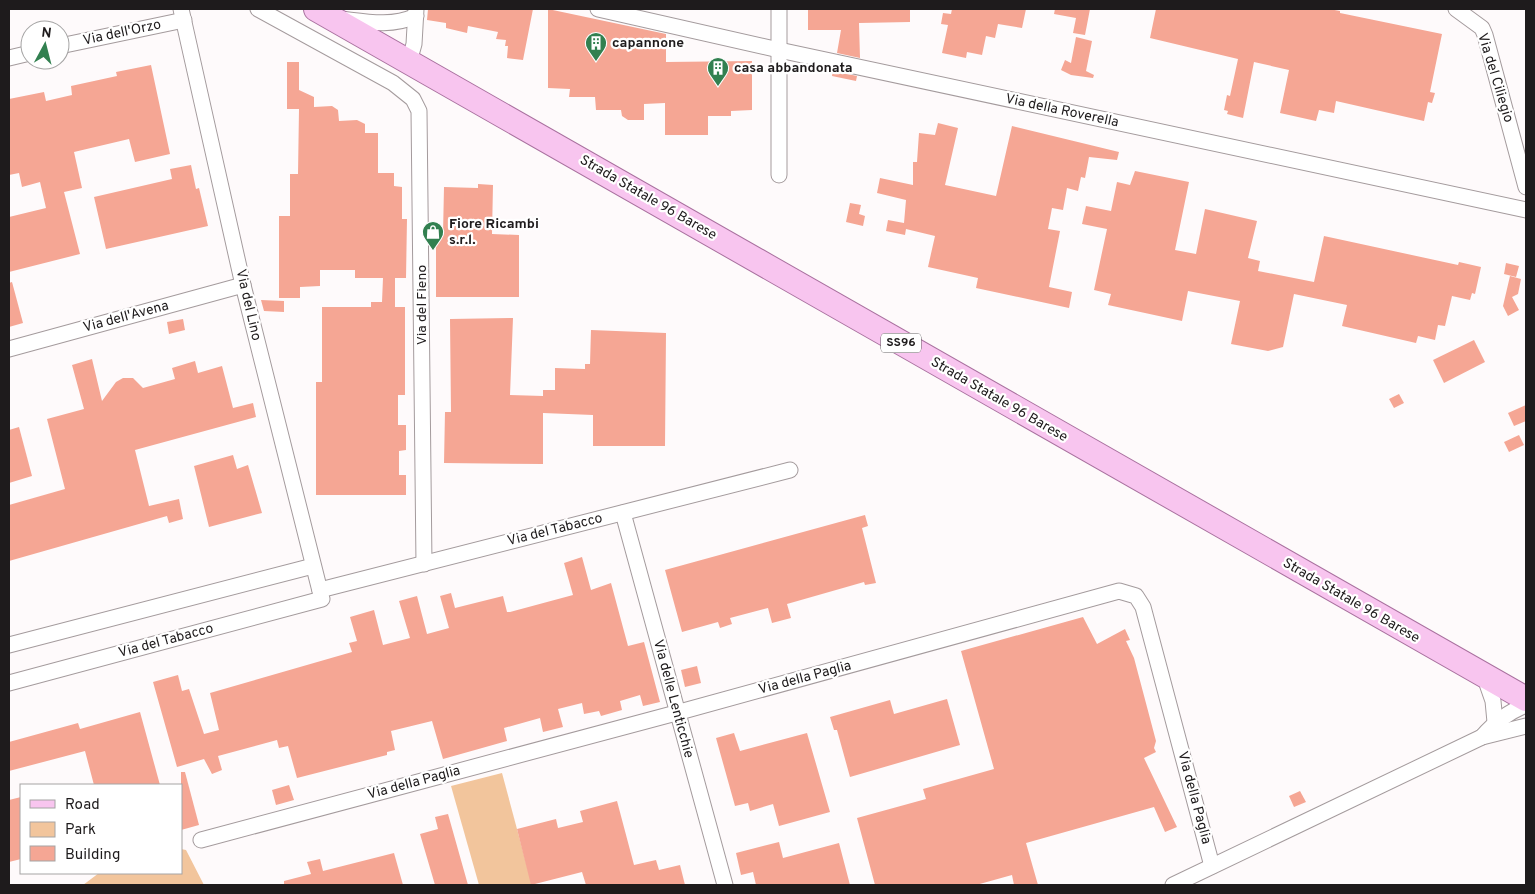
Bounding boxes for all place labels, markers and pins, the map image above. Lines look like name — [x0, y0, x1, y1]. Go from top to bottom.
building icon: capannone — [584, 31, 608, 62]
place label: capannone — [612, 35, 684, 52]
building icon: casa abbandonata — [706, 56, 730, 87]
place label: casa abbandonata — [734, 60, 853, 77]
place label: Fiore Ricambi s.r.l. — [449, 216, 539, 249]
shop icon: Fiore Ricambi s.r.l. — [421, 220, 445, 251]

